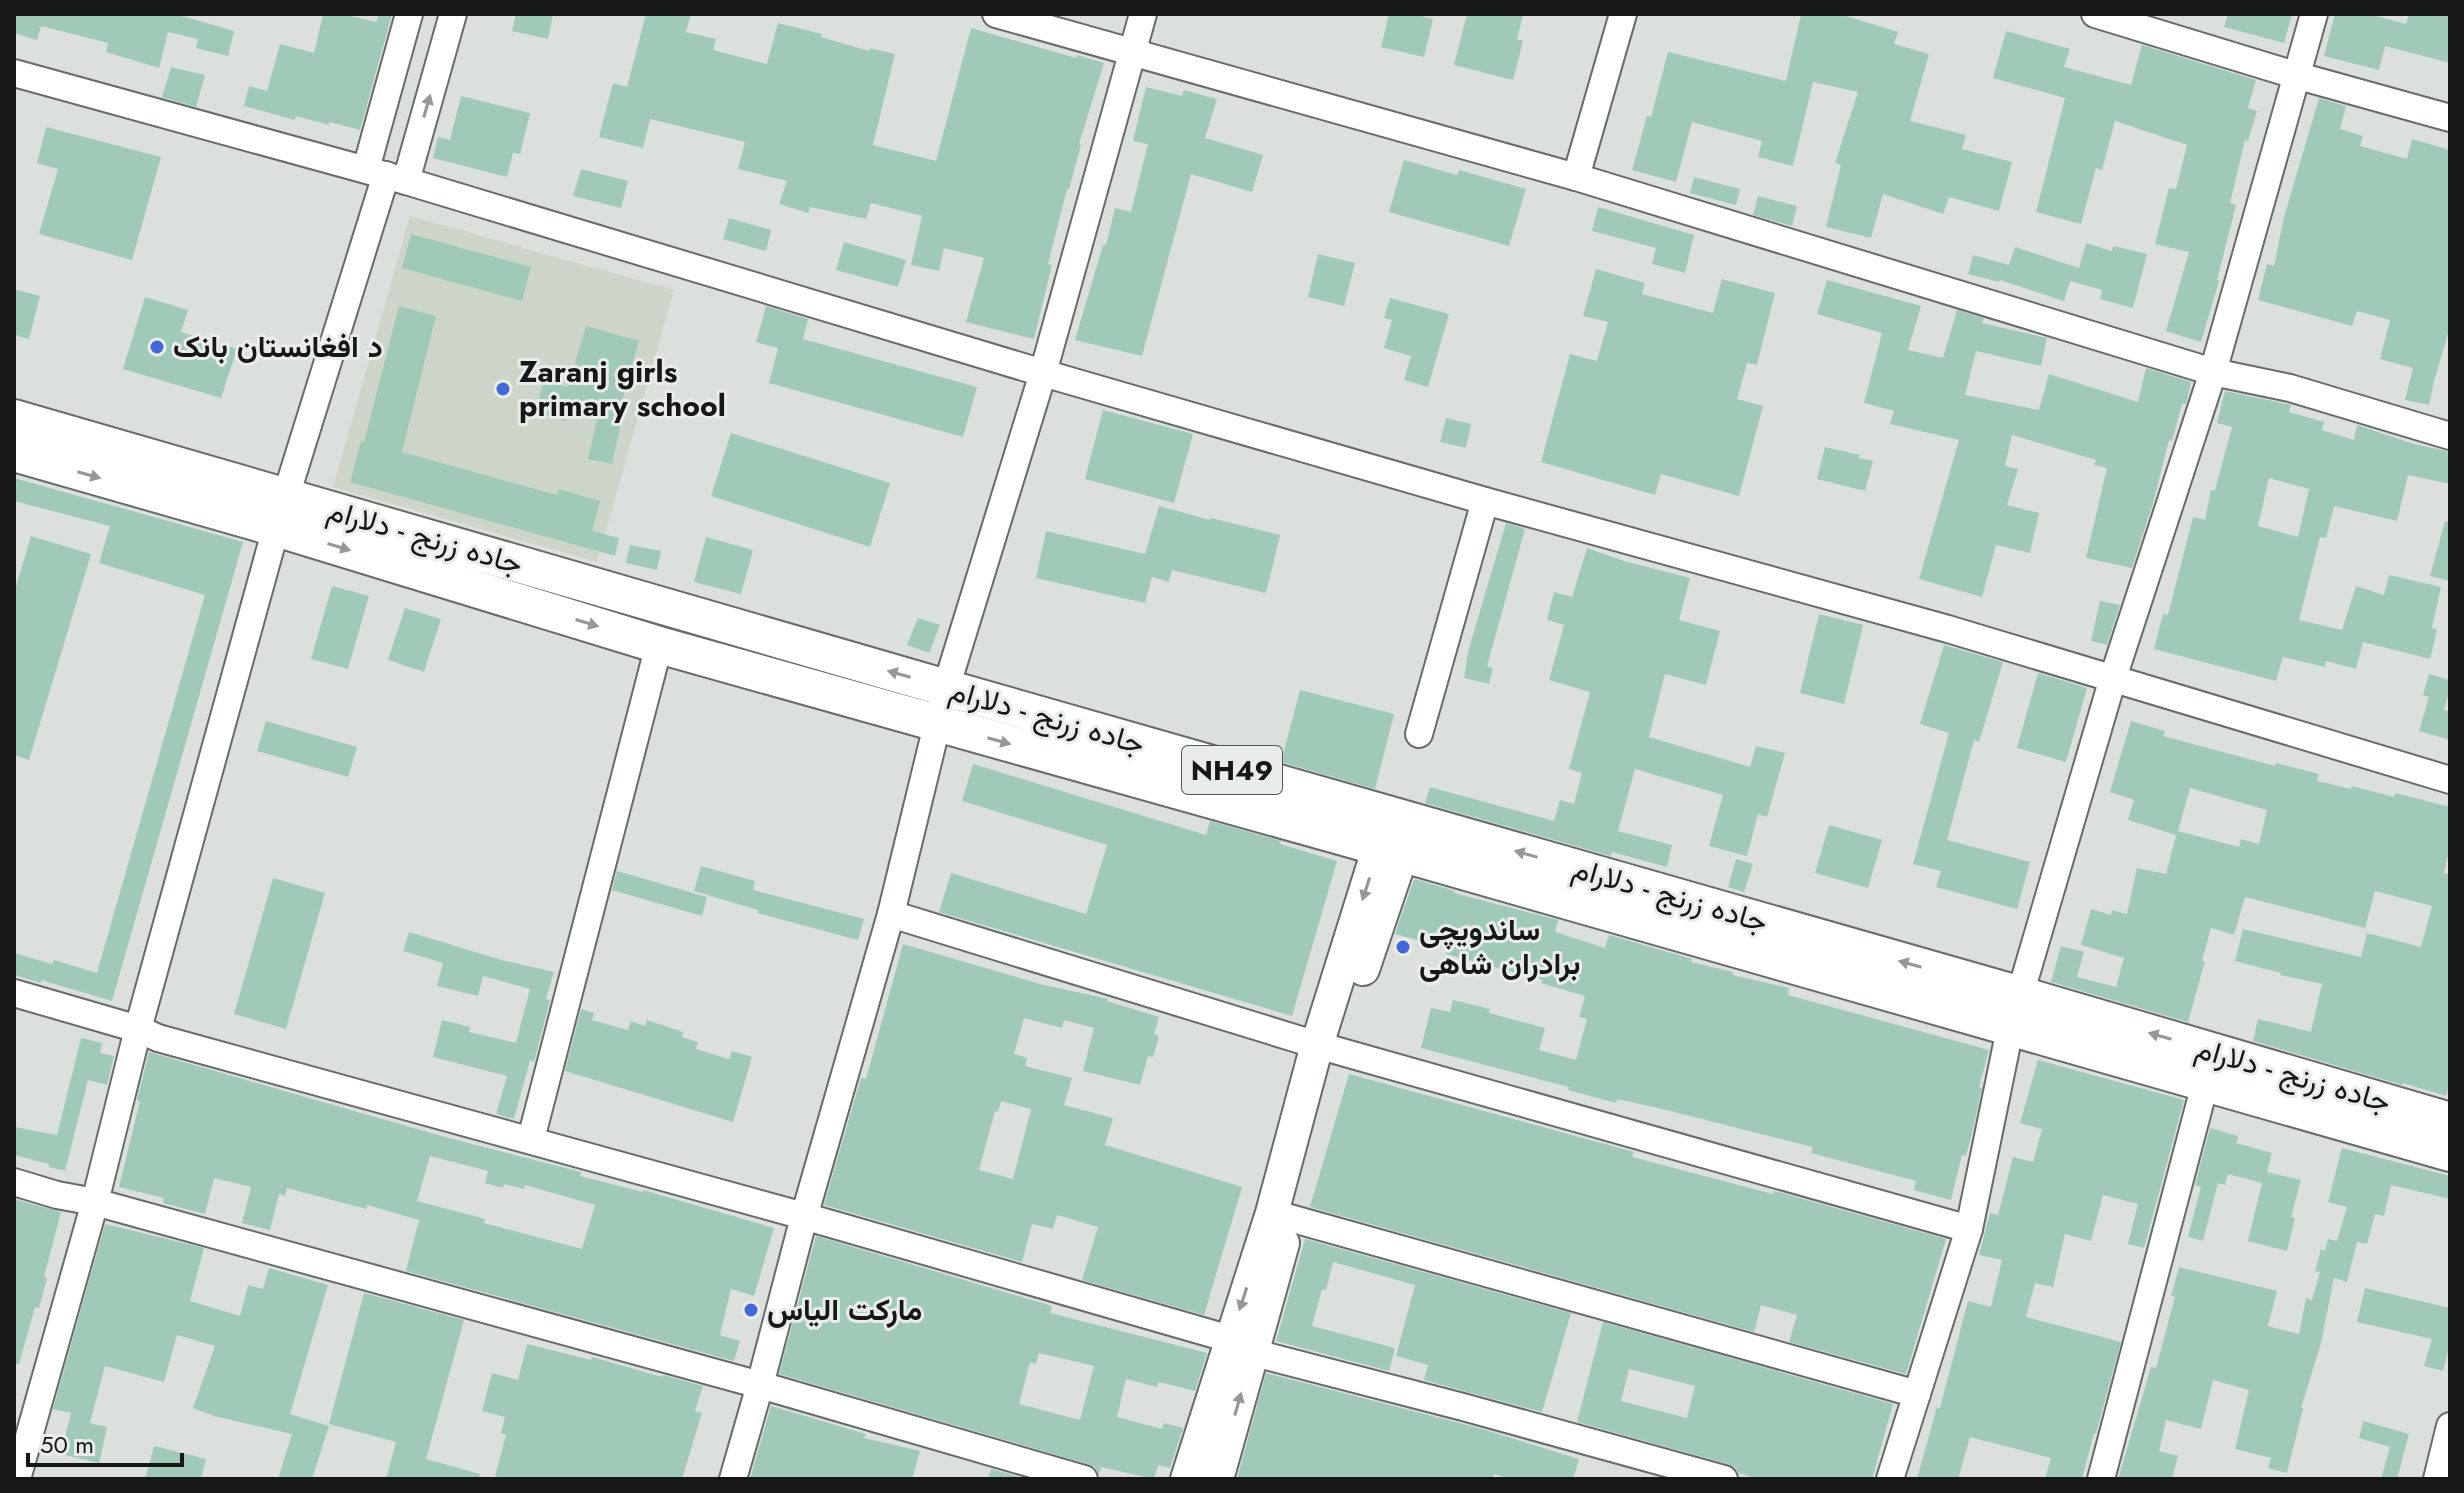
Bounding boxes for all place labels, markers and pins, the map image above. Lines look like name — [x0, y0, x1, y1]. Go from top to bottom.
place label: د افغانستان بانک — [173, 325, 383, 368]
marker: د افغانستان بانک — [148, 338, 166, 356]
place label: Zaranj girls primary school — [519, 350, 726, 427]
marker: Zaranj girls primary school — [494, 380, 512, 398]
place label: ساندویچی برادران شاهی — [1419, 908, 1580, 985]
marker: ساندویچی برادران شاهی — [1394, 938, 1412, 956]
place label: مارکت الیاس — [767, 1288, 922, 1331]
marker: مارکت الیاس — [742, 1301, 760, 1319]

